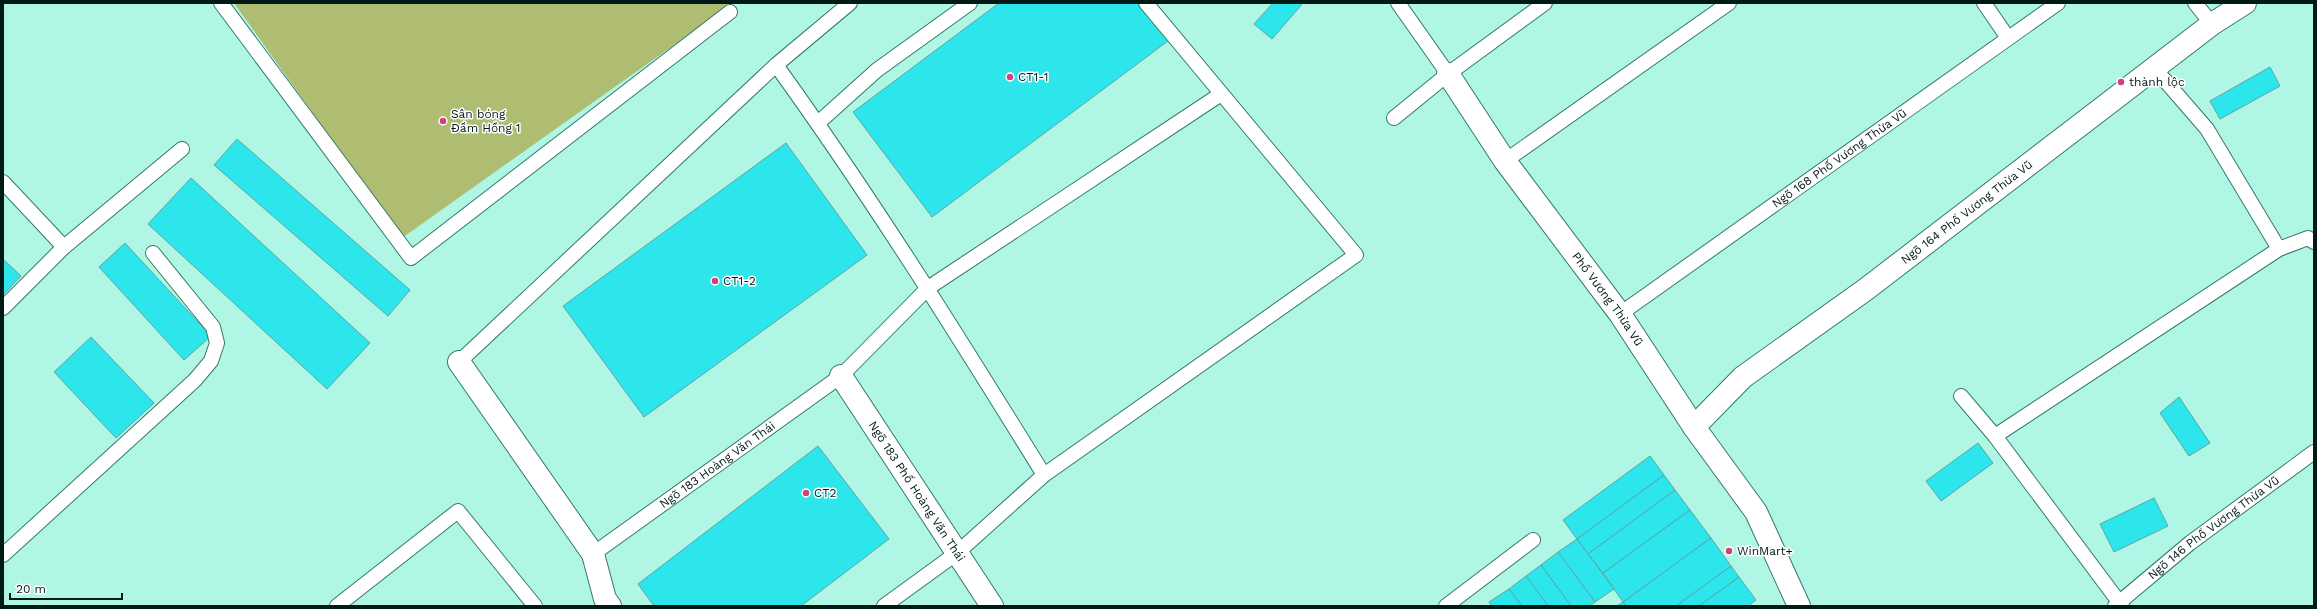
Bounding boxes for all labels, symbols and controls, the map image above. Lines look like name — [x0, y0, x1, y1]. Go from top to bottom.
place label: CT1-1 — [1018, 70, 1048, 84]
marker: CT1-1 — [1005, 72, 1015, 82]
place label: thành lộc — [2129, 75, 2185, 89]
marker: thành lộc — [2116, 77, 2126, 87]
street label: Ngõ 168 Phố Vương Thừa Vũ — [1769, 106, 1909, 211]
place label: Sân bóng Đầm Hồng 1 — [451, 107, 520, 135]
marker: Sân bóng Đầm Hồng 1 — [438, 116, 448, 126]
street label: Ngõ 164 Phố Vương Thừa Vũ — [1898, 157, 2035, 267]
street label: Phố Vương Thừa Vũ — [1569, 249, 1646, 348]
place label: CT1-2 — [723, 274, 756, 288]
marker: CT1-2 — [710, 276, 720, 286]
street label: Ngõ 183 Hoàng Văn Thái — [657, 419, 778, 511]
street label: Ngõ 183 Phố Hoàng Văn Thái — [866, 419, 968, 564]
street label: Ngõ 146 Phố Vương Thừa Vũ — [2145, 473, 2282, 582]
place label: CT2 — [814, 486, 836, 500]
marker: CT2 — [801, 488, 811, 498]
place label: WinMart+ — [1737, 544, 1793, 558]
marker: WinMart+ — [1724, 546, 1734, 556]
scale bar — [10, 575, 122, 601]
text: 20 m — [16, 582, 46, 596]

